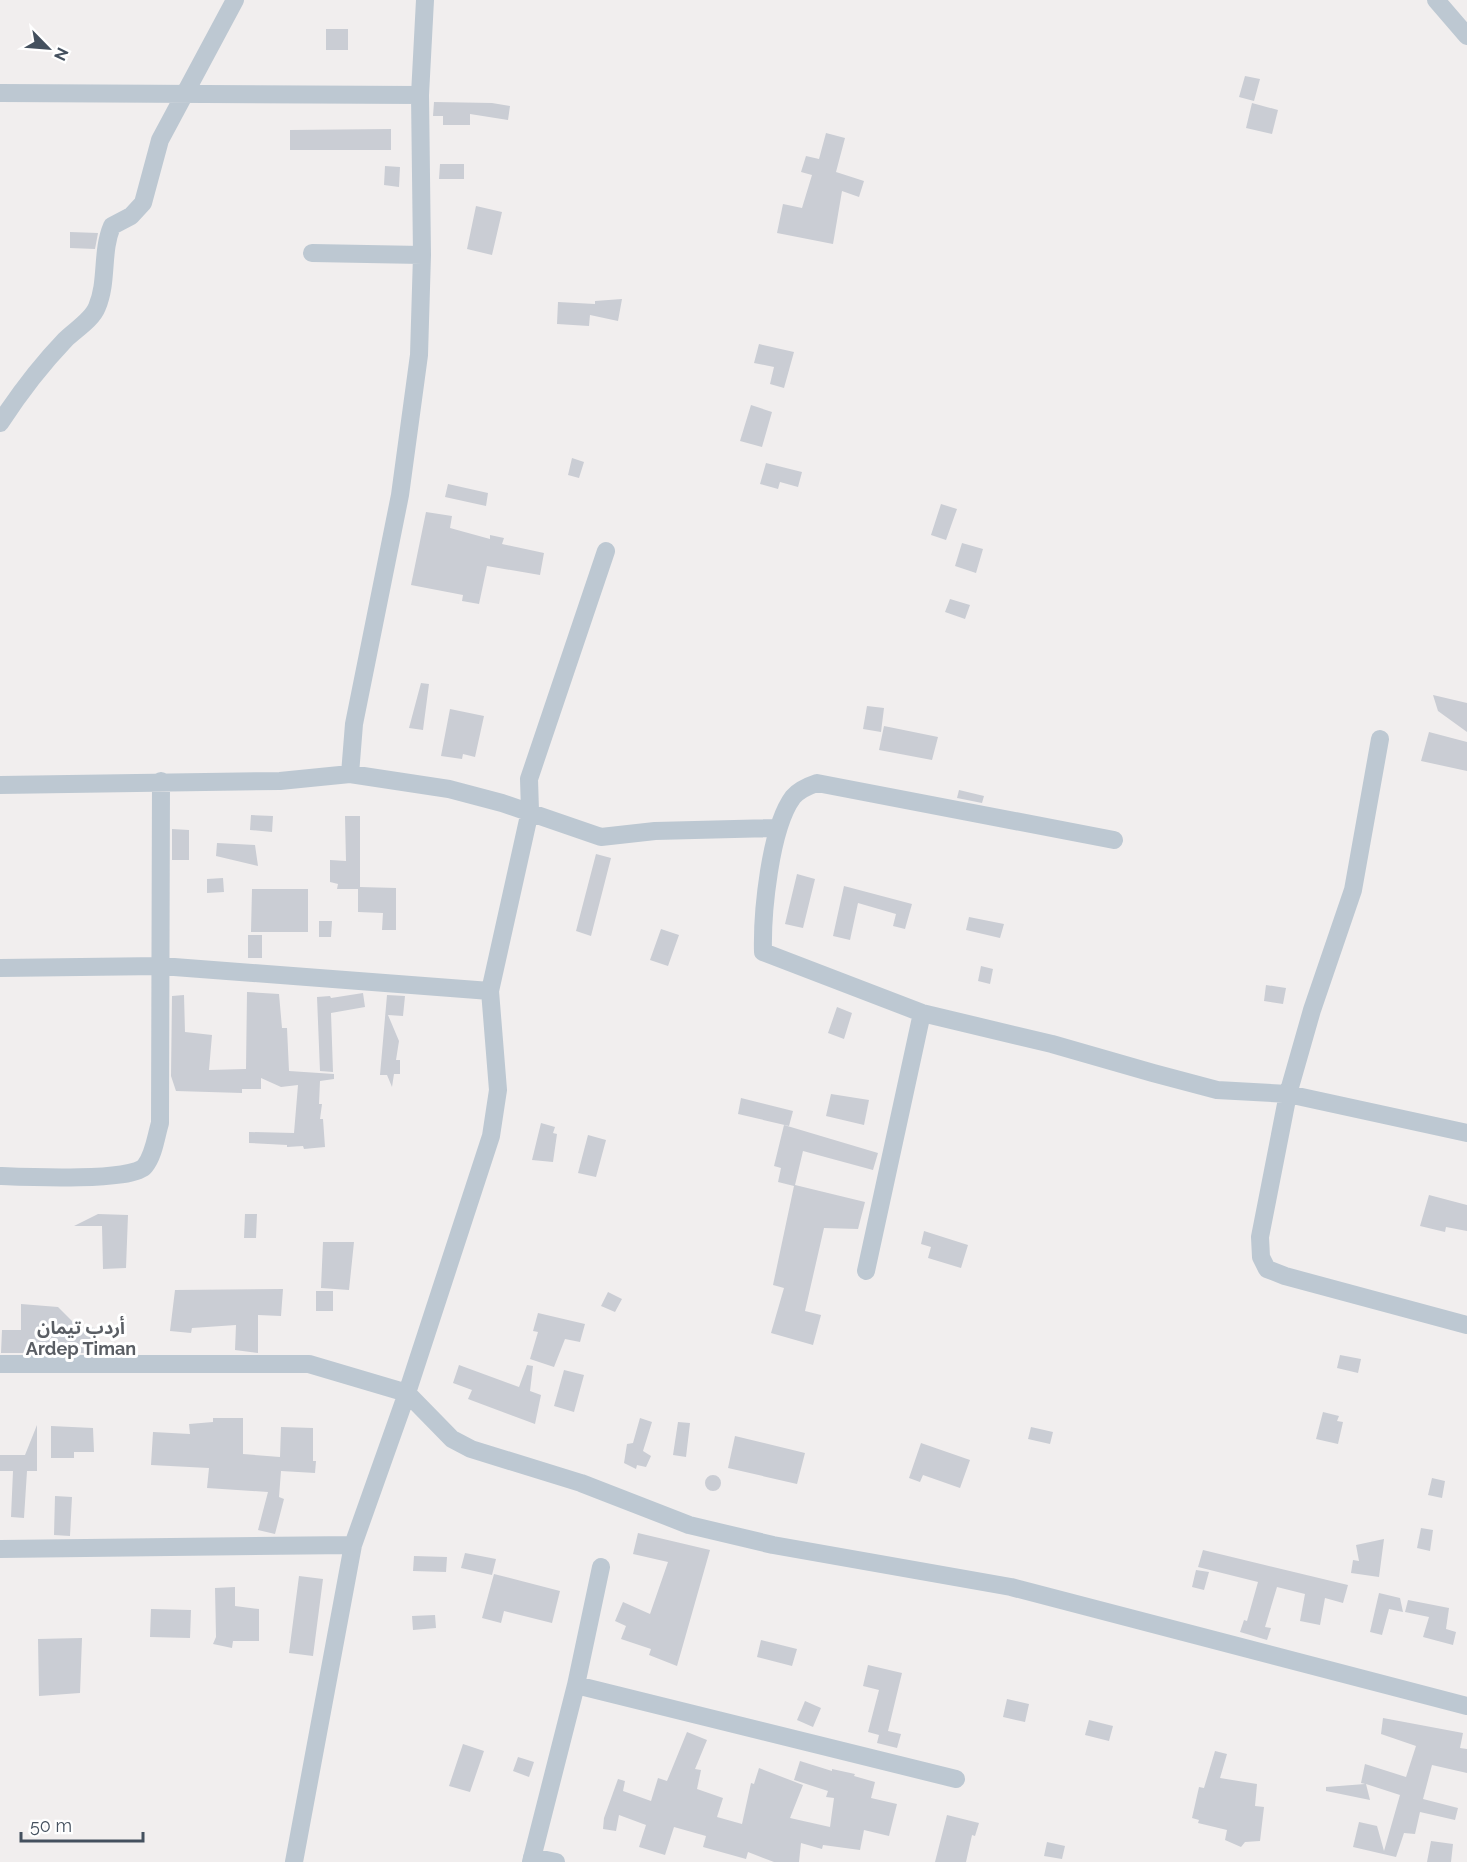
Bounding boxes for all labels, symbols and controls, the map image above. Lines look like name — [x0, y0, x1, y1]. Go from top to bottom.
north arrow — [18, 18, 78, 78]
text: N — [50, 45, 72, 64]
district label: أردب تيمان Ardep Timan — [26, 1315, 136, 1359]
scale bar — [21, 1805, 142, 1843]
text: 50 m — [30, 1815, 72, 1836]

